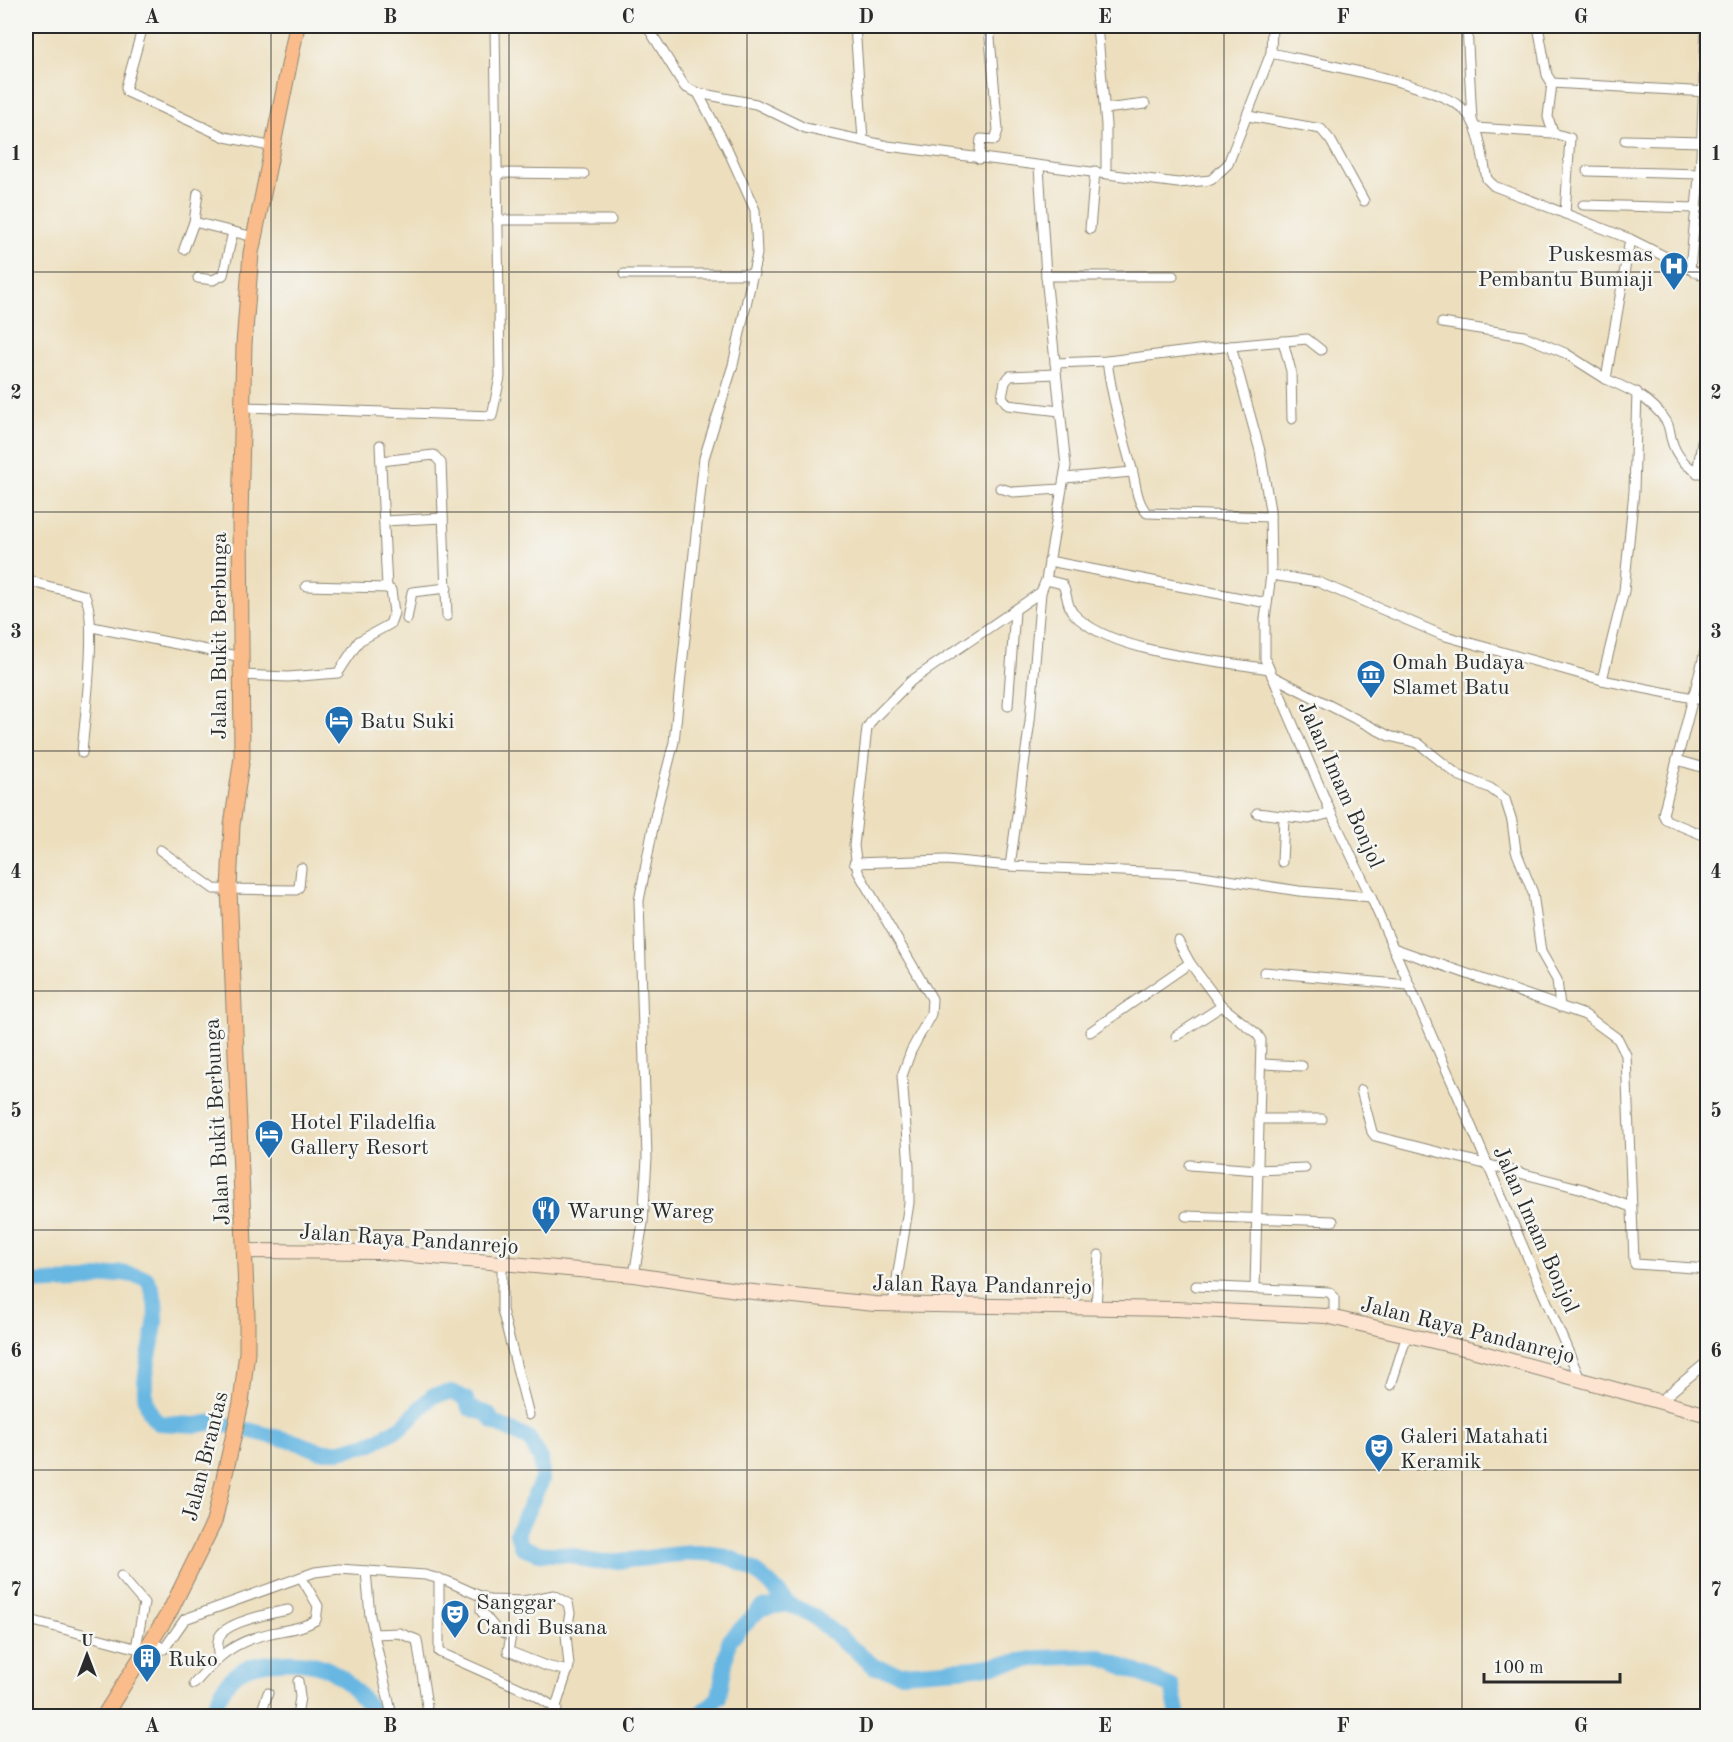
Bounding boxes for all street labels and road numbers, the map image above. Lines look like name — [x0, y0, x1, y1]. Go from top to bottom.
street label: Jalan Bukit Berbunga — [209, 532, 231, 740]
street label: Jalan Imam Bonjol — [1293, 698, 1387, 872]
street label: Jalan Bukit Berbunga — [202, 1017, 234, 1226]
street label: Jalan Imam Bonjol — [1488, 1143, 1582, 1317]
street label: Jalan Raya Pandanrejo — [298, 1221, 519, 1259]
street label: Jalan Raya Pandanrejo — [872, 1273, 1092, 1299]
street label: Jalan Raya Pandanrejo — [1358, 1294, 1577, 1368]
street label: Jalan Brantas — [179, 1389, 233, 1524]

